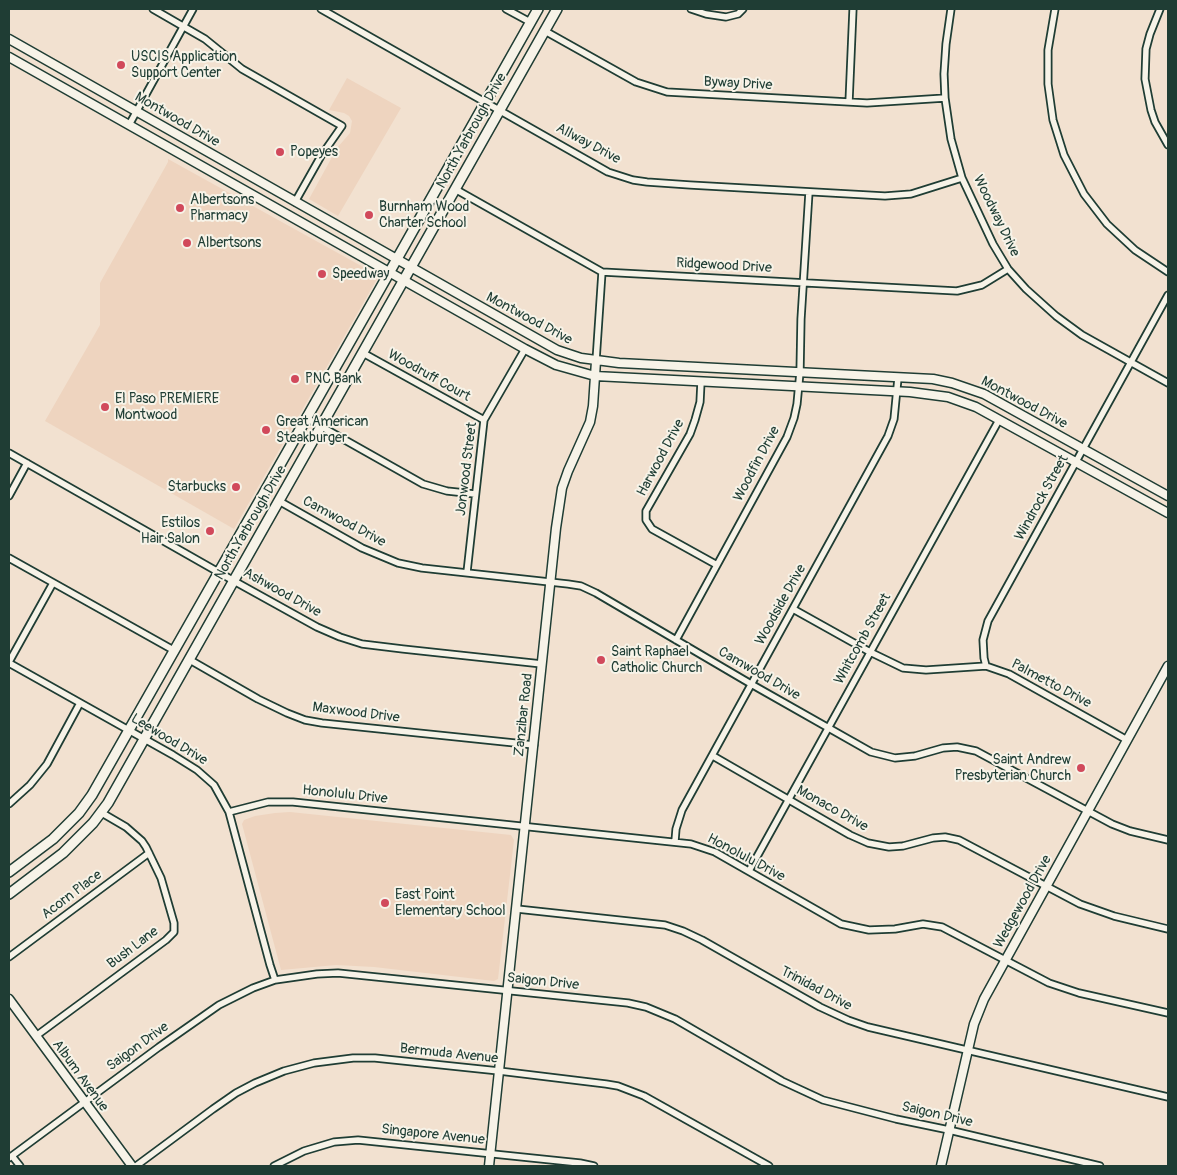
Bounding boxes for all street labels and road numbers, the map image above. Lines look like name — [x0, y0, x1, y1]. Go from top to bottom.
street label: North Yarbrough Drive — [433, 70, 511, 192]
street label: Byway Drive — [703, 74, 773, 94]
street label: Montwood Drive — [132, 89, 222, 151]
street label: Allway Drive — [553, 120, 623, 168]
street label: Woodway Drive — [969, 172, 1023, 260]
street label: Ridgewood Drive — [676, 255, 772, 277]
street label: Montwood Drive — [483, 289, 575, 349]
street label: Woodruff Court — [385, 346, 473, 406]
street label: Montwood Drive — [978, 373, 1070, 433]
street label: Harwood Drive — [634, 417, 688, 499]
street label: Jonwood Street — [453, 421, 481, 517]
street label: Woodfin Drive — [730, 423, 784, 505]
street label: Windrock Street — [1012, 452, 1072, 544]
street label: North Yarbrough Drive — [211, 463, 291, 583]
street label: Camwood Drive — [299, 493, 389, 551]
street label: Woodside Drive — [752, 562, 810, 648]
street label: Ashwood Drive — [240, 565, 324, 621]
street label: Whitcomb Street — [831, 591, 895, 687]
street label: Camwood Drive — [715, 644, 803, 704]
street label: Palmetto Drive — [1008, 656, 1094, 712]
street label: Zanzibar Road — [511, 672, 537, 758]
street label: Maxwood Drive — [311, 699, 401, 727]
street label: Leewood Drive — [128, 711, 210, 769]
street label: Honolulu Drive — [302, 782, 388, 808]
street label: Monaco Drive — [793, 782, 871, 836]
street label: Honolulu Drive — [704, 830, 788, 886]
street label: Wedgewood Drive — [990, 853, 1056, 951]
street label: Acorn Place — [38, 867, 106, 923]
street label: Bush Lane — [104, 923, 162, 973]
street label: Trinidad Drive — [778, 963, 854, 1015]
street label: Saigon Drive — [506, 970, 580, 994]
street label: Saigon Drive — [104, 1019, 172, 1075]
street label: Album Avenue — [48, 1037, 112, 1115]
street label: Bermuda Avenue — [399, 1040, 499, 1068]
street label: Saigon Drive — [900, 1099, 974, 1131]
street label: Singapore Avenue — [381, 1121, 485, 1149]

